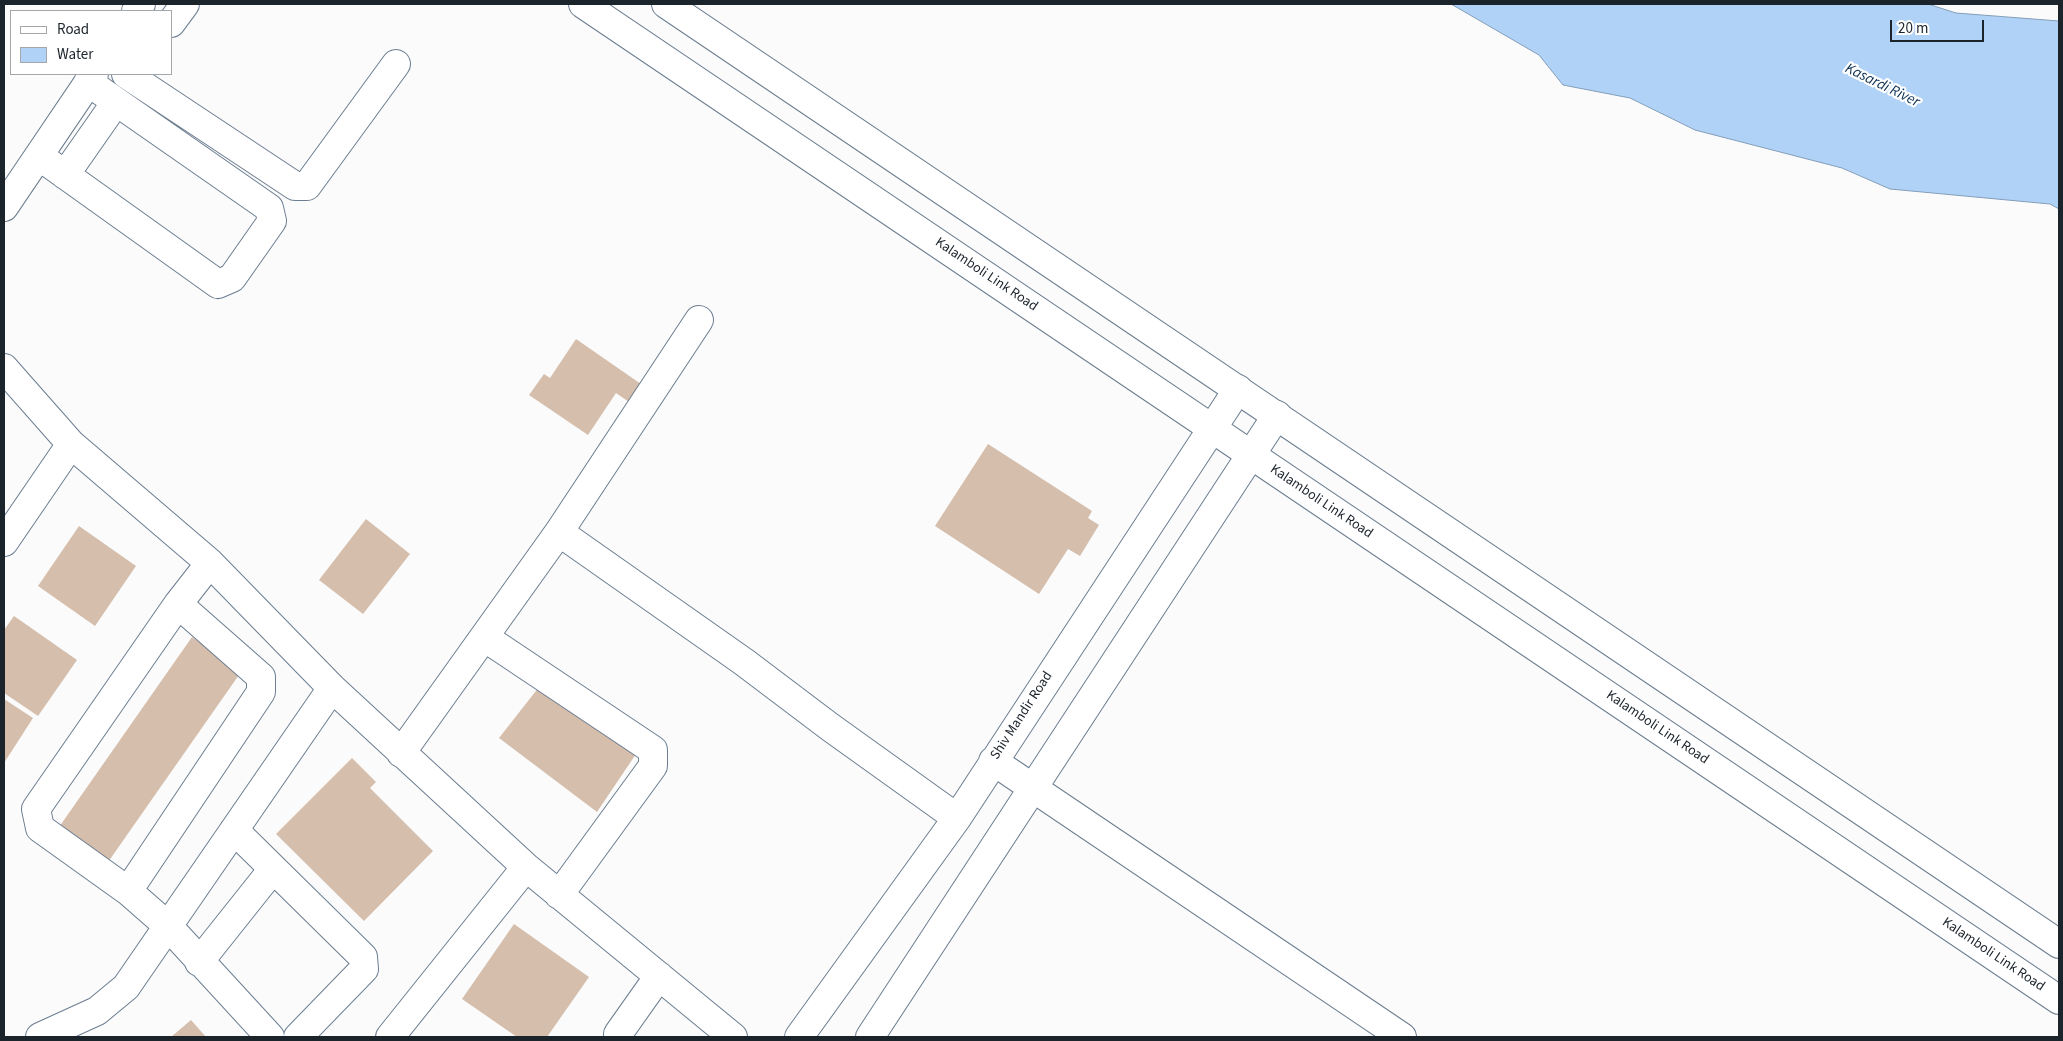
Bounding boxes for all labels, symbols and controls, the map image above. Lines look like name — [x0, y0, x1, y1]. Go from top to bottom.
legend — [10, 10, 172, 75]
scale bar — [1893, 10, 1987, 42]
text: 20 m — [1898, 18, 1928, 39]
text: Road — [57, 19, 89, 40]
text: Water — [57, 44, 93, 65]
water label: Kasardi River — [1842, 60, 1922, 112]
street label: Kalamboli Link Road — [931, 234, 1041, 316]
street label: Kalamboli Link Road — [1266, 461, 1376, 543]
street label: Shiv Mandir Road — [987, 669, 1057, 763]
street label: Kalamboli Link Road — [1602, 687, 1712, 769]
street label: Kalamboli Link Road — [1938, 914, 2048, 996]

